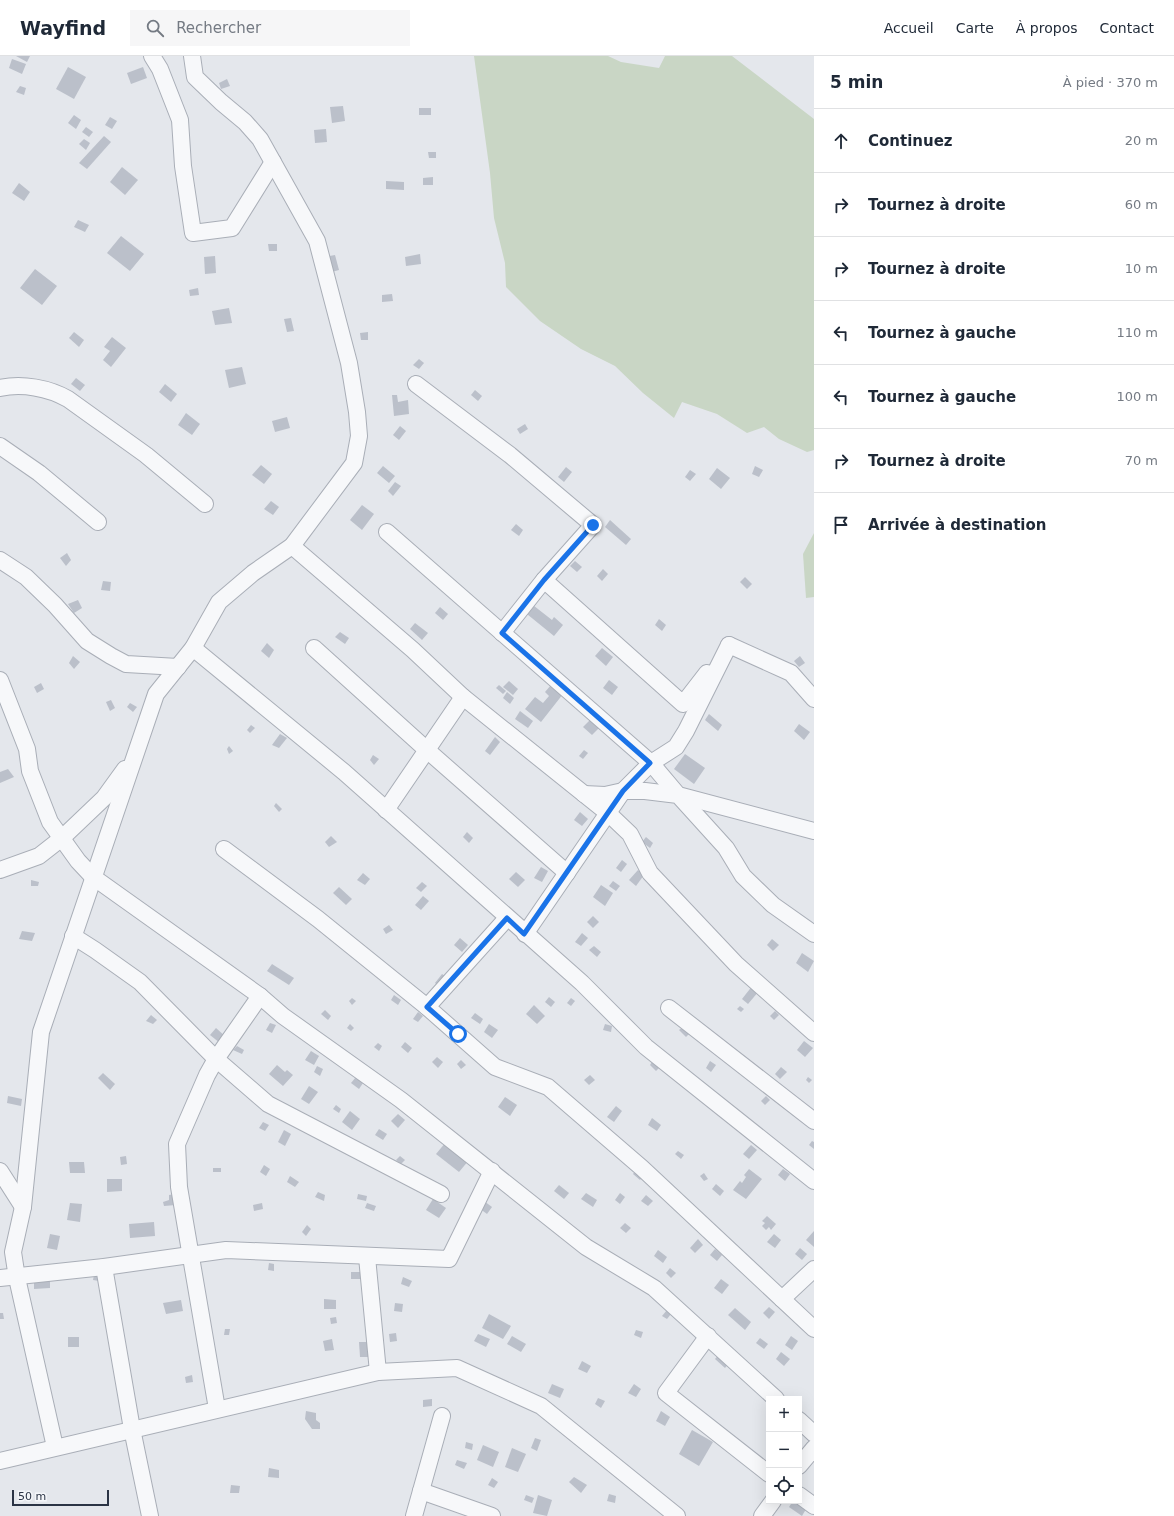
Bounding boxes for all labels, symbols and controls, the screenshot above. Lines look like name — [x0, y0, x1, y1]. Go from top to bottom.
search box — [130, 10, 410, 46]
text: Wayfind — [20, 17, 106, 39]
icon: search — [144, 17, 166, 39]
text: Rechercher — [176, 19, 261, 37]
text: Accueil — [884, 20, 934, 36]
text: Carte — [956, 20, 994, 36]
text: À propos — [1016, 20, 1078, 36]
text: Contact — [1100, 20, 1154, 36]
text: 5 min — [830, 72, 883, 92]
text: À pied · 370 m — [1063, 75, 1158, 90]
icon: ahead — [830, 130, 852, 152]
text: Continuez — [868, 132, 953, 150]
text: 20 m — [1125, 133, 1158, 148]
icon: right — [830, 194, 852, 216]
text: Tournez à droite — [868, 196, 1006, 214]
text: 60 m — [1125, 197, 1158, 212]
icon: right — [830, 258, 852, 280]
text: Tournez à droite — [868, 260, 1006, 278]
text: 10 m — [1125, 261, 1158, 276]
icon: left — [830, 322, 852, 344]
text: Tournez à gauche — [868, 324, 1016, 342]
text: 110 m — [1116, 325, 1158, 340]
icon: left — [830, 386, 852, 408]
text: Tournez à gauche — [868, 388, 1016, 406]
text: 100 m — [1116, 389, 1158, 404]
icon: right — [830, 450, 852, 472]
text: Tournez à droite — [868, 452, 1006, 470]
text: 70 m — [1125, 453, 1158, 468]
icon: arrive — [830, 514, 852, 536]
route end — [584, 516, 602, 534]
text: Arrivée à destination — [868, 516, 1046, 534]
route start — [449, 1025, 467, 1043]
map controls — [766, 1396, 802, 1504]
button: + — [766, 1396, 802, 1432]
button: − — [766, 1432, 802, 1468]
button: locate — [766, 1468, 802, 1504]
scale bar — [12, 1488, 109, 1507]
text: 50 m — [18, 1490, 46, 1503]

